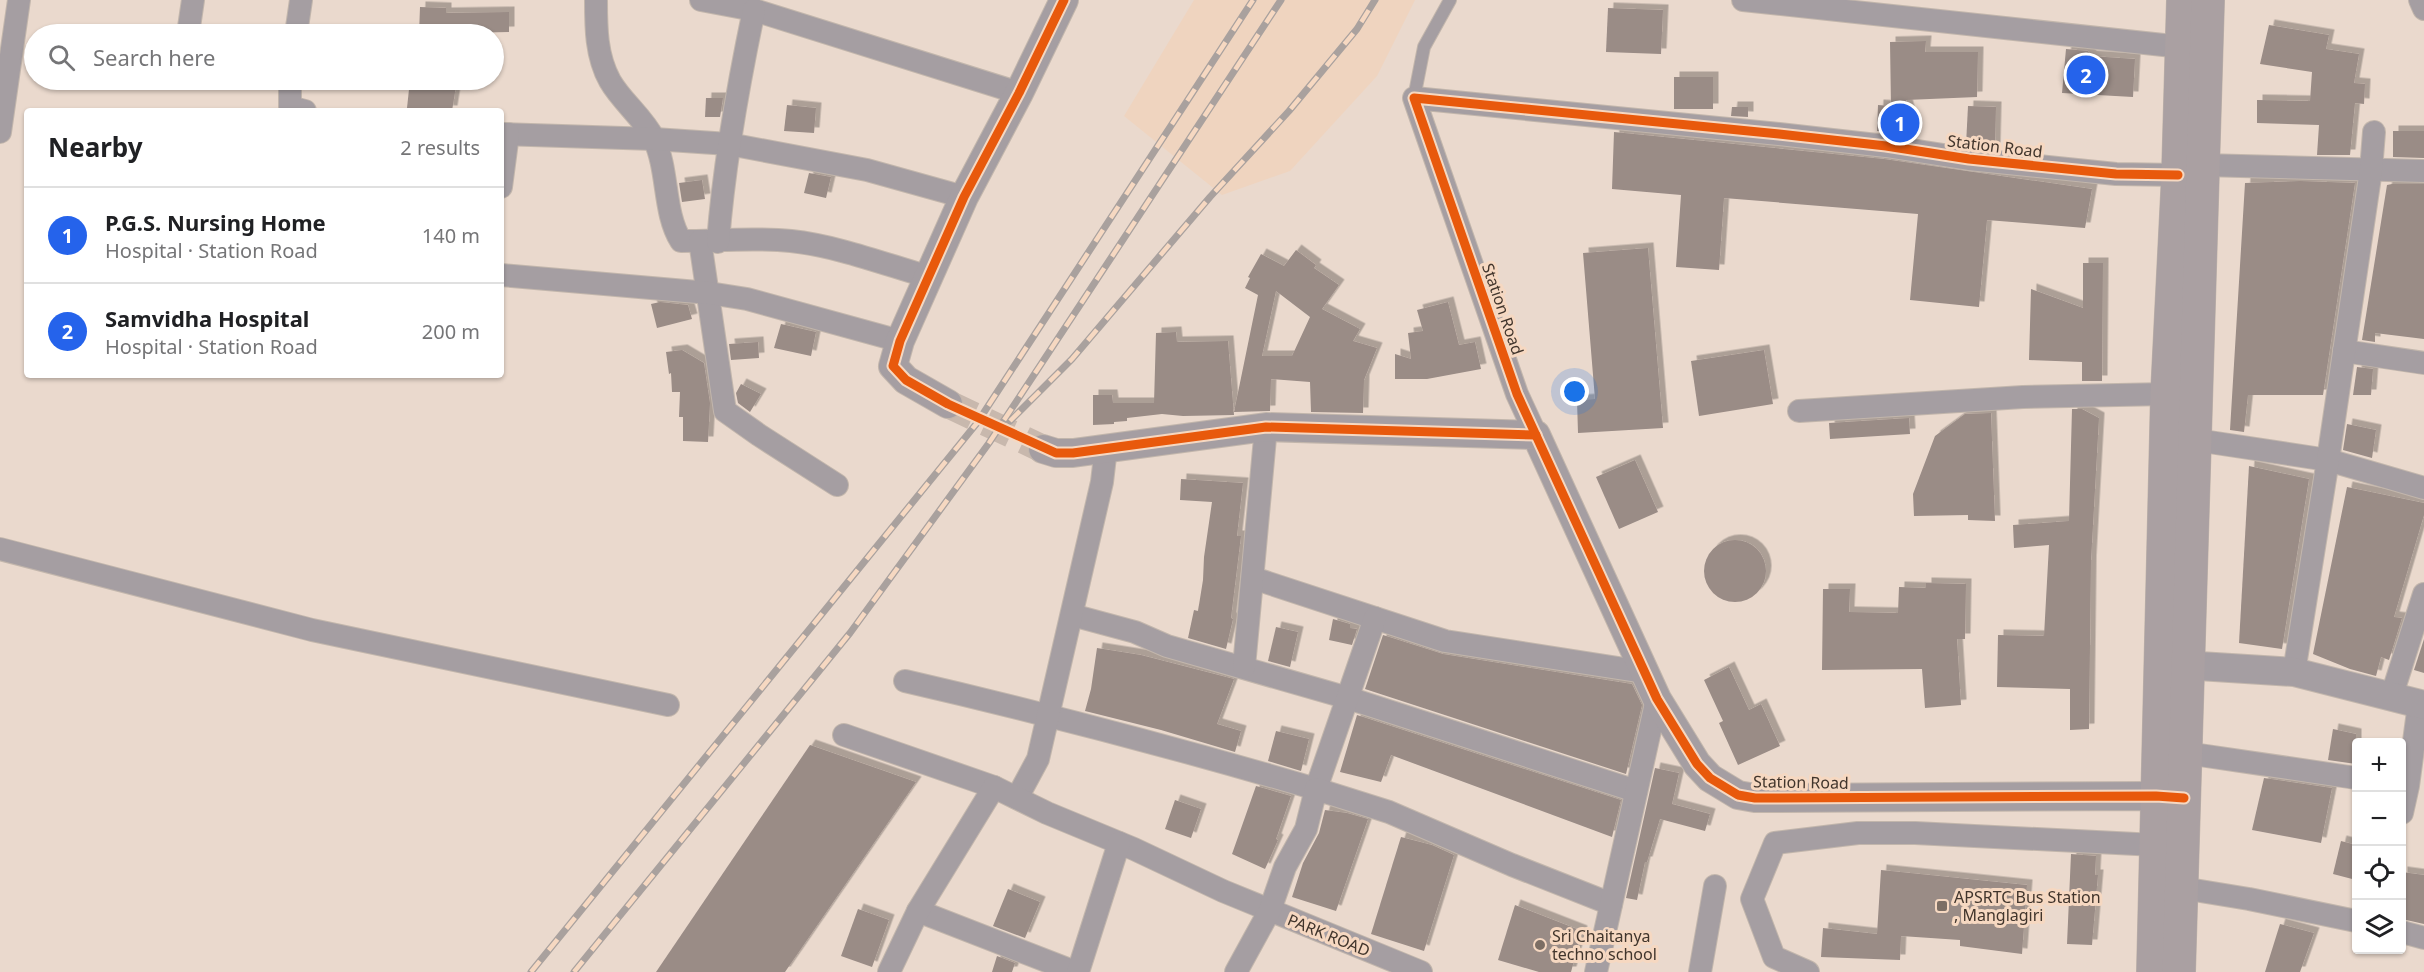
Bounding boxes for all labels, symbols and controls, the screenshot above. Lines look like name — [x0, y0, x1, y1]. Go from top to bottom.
search box — [24, 24, 504, 90]
icon: search — [45, 41, 78, 74]
text: Search here — [93, 42, 215, 72]
pin: 2 — [2066, 52, 2106, 98]
pin: 1 — [1880, 100, 1920, 146]
text: Nearby — [48, 129, 143, 165]
street label: Station Road — [1946, 129, 2044, 163]
text: 2 results — [400, 134, 480, 161]
text: P.G.S. Nursing Home — [105, 207, 326, 237]
text: 1 — [62, 222, 73, 249]
text: 140 m — [422, 222, 480, 249]
text: Hospital · Station Road — [105, 237, 318, 264]
street label: Station Road — [1477, 260, 1529, 358]
text: Samvidha Hospital — [105, 303, 309, 333]
text: 2 — [62, 318, 73, 345]
text: 200 m — [422, 318, 480, 345]
text: Hospital · Station Road — [105, 333, 318, 360]
your location — [1560, 377, 1589, 406]
map controls — [2352, 738, 2406, 954]
button: + — [2352, 738, 2406, 792]
street label: Station Road — [1753, 770, 1849, 794]
button: − — [2352, 792, 2406, 846]
button: locate — [2352, 846, 2406, 900]
place label: APSRTC Bus Station , Manglagiri — [1954, 886, 2101, 926]
marker: APSRTC Bus Station , Manglagiri — [1935, 899, 1949, 913]
button: layers — [2352, 900, 2406, 954]
street label: PARK ROAD — [1284, 908, 1374, 962]
place label: Sri Chaitanya techno school — [1552, 925, 1657, 965]
marker: Sri Chaitanya techno school — [1533, 938, 1547, 952]

